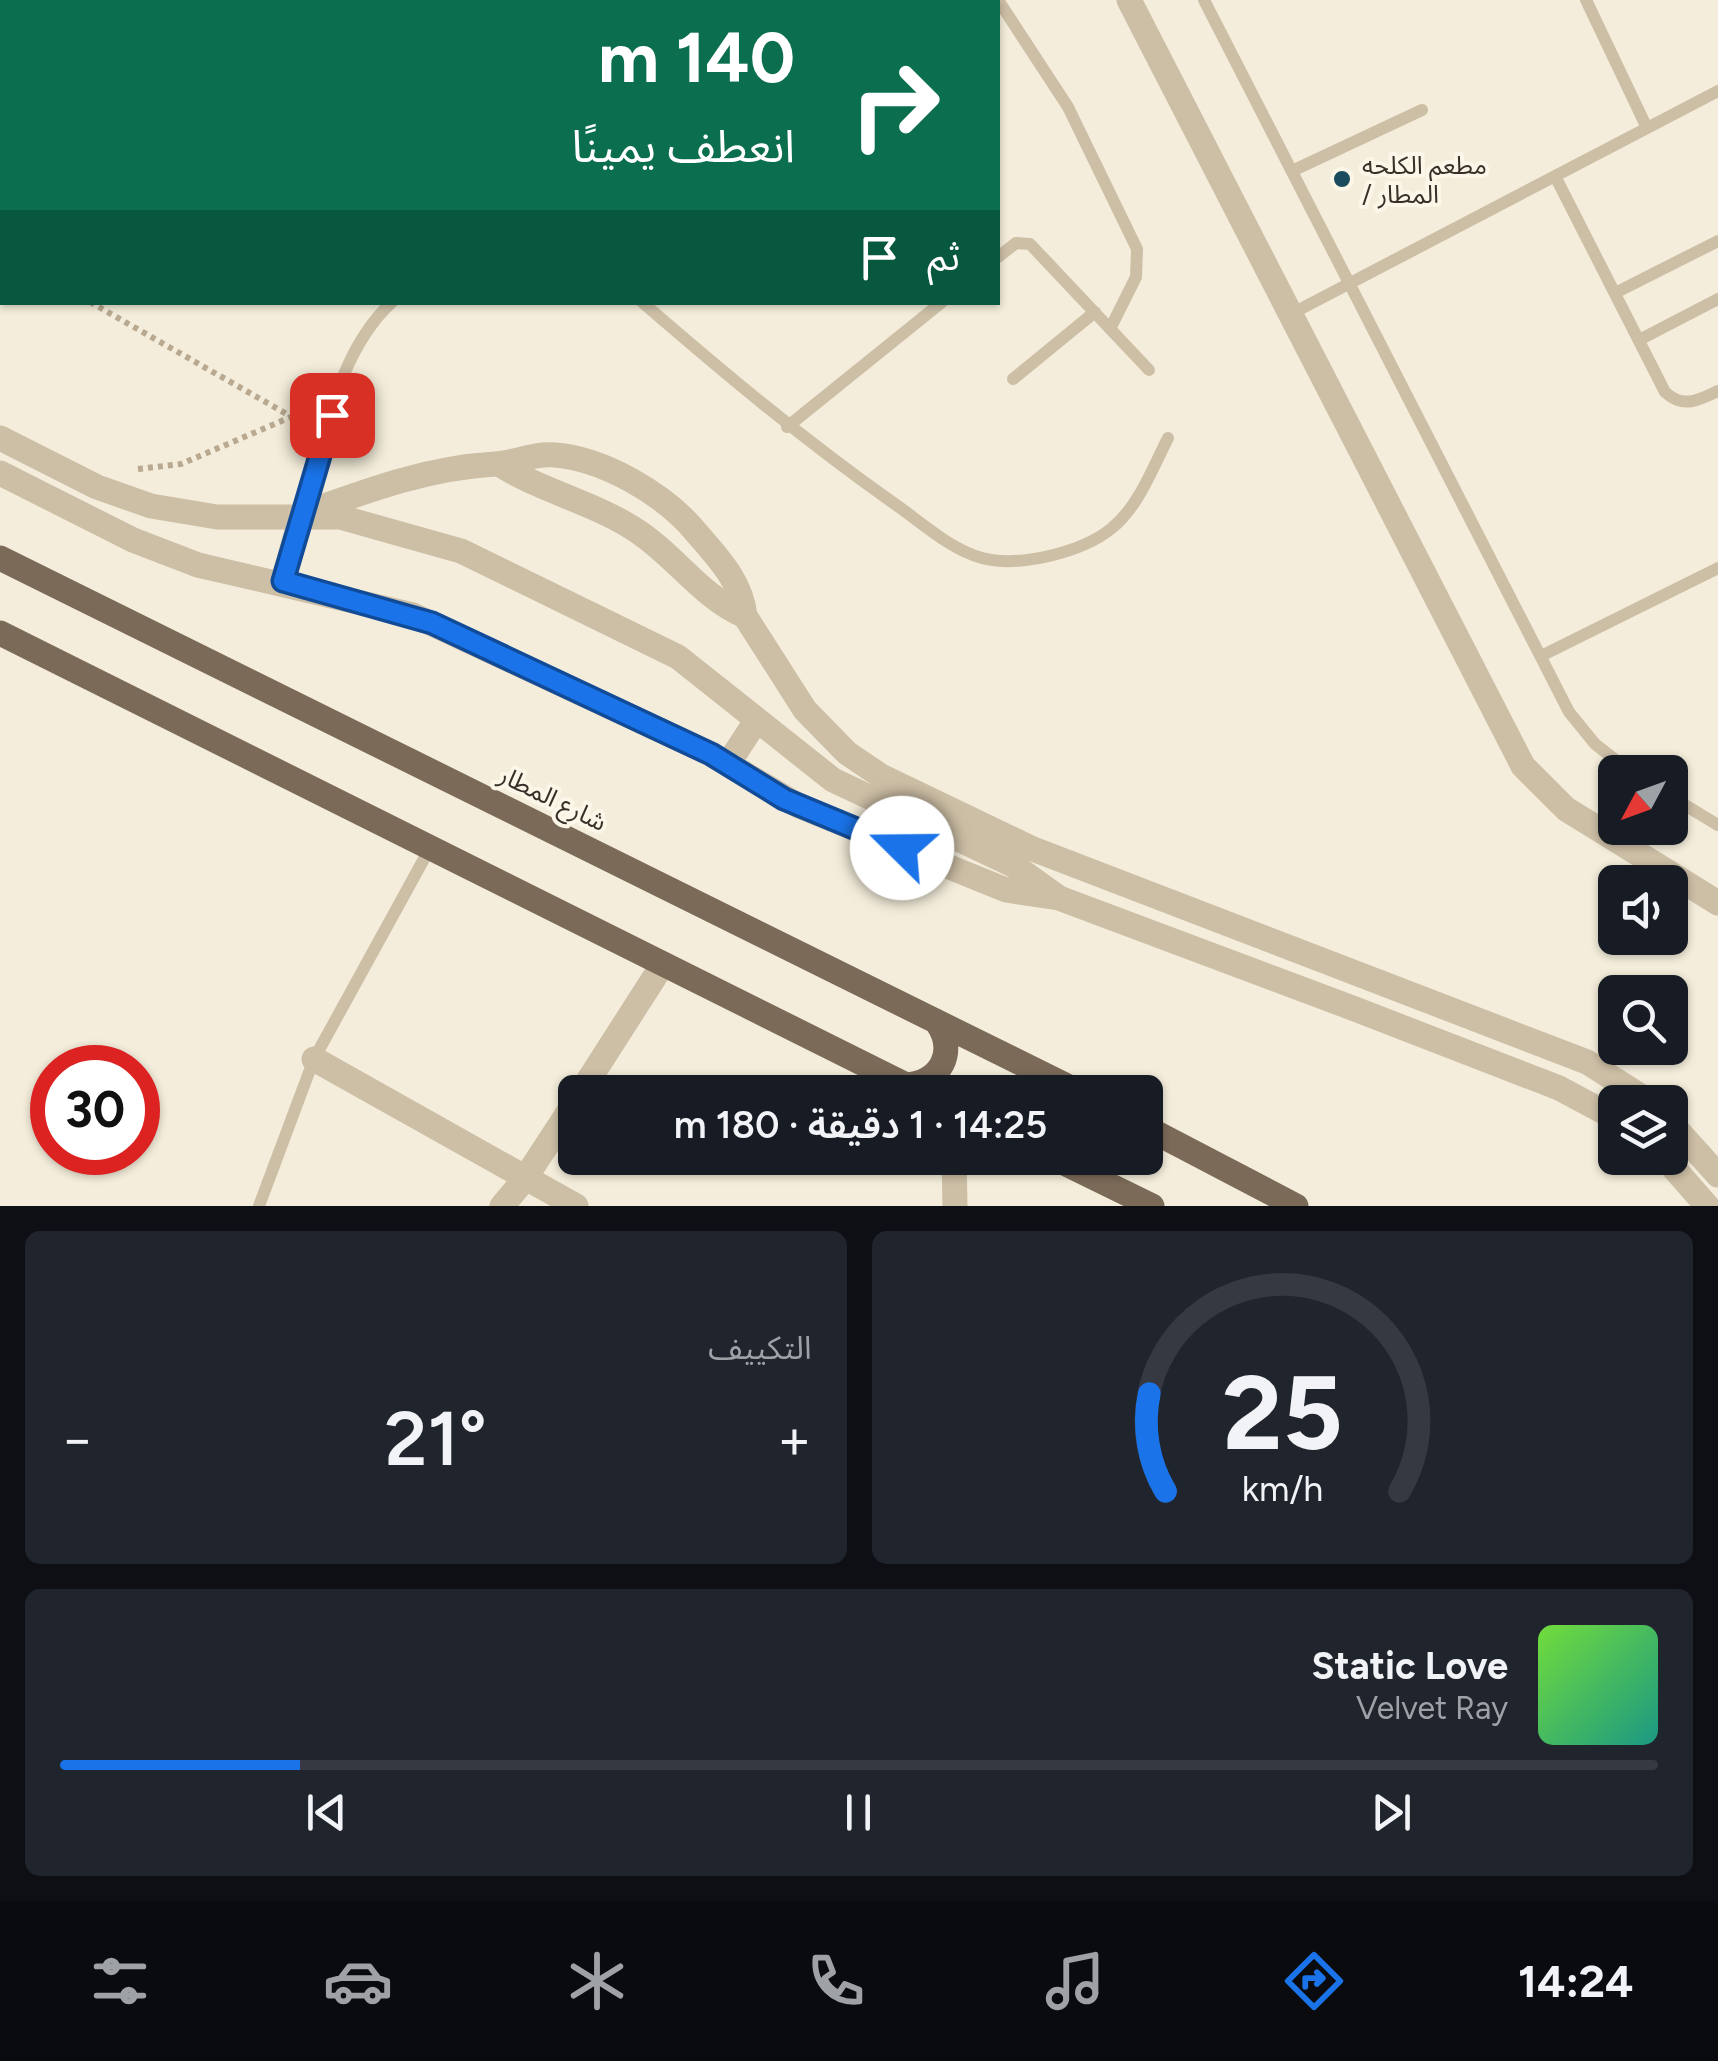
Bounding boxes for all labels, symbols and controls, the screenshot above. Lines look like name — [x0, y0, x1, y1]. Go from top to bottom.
text: 140 m — [598, 15, 795, 100]
icon: right — [830, 40, 960, 170]
text: انعطف يمينًا — [571, 119, 795, 173]
place label: مطعم الكلحه / المطار — [1362, 150, 1487, 209]
marker: مطعم الكلحه / المطار — [1331, 168, 1353, 190]
icon: arrive — [852, 230, 907, 285]
text: ثم — [927, 234, 960, 280]
pin — [290, 373, 375, 458]
icon: arrive — [305, 388, 360, 443]
north arrow — [1598, 755, 1688, 845]
map controls — [1598, 755, 1688, 1175]
street label: شارع المطار — [492, 759, 612, 841]
position arrow — [850, 796, 954, 900]
button: sound — [1598, 865, 1688, 955]
button: search — [1598, 975, 1688, 1065]
speed limit sign: 30 — [30, 1045, 160, 1175]
button: layers — [1598, 1085, 1688, 1175]
text: 14:25 · 1 دقيقة · 180 m — [674, 1102, 1047, 1148]
text: التكييف — [708, 1329, 812, 1367]
text: 25 — [1222, 1350, 1343, 1475]
text: 21° — [385, 1394, 487, 1484]
text: − — [60, 1406, 94, 1472]
text: + — [777, 1406, 812, 1472]
text: km/h — [1241, 1467, 1323, 1510]
text: Static Love — [1312, 1643, 1508, 1689]
text: Velvet Ray — [1356, 1689, 1508, 1727]
icon: previous — [299, 1785, 354, 1840]
icon: pause — [831, 1785, 886, 1840]
icon: next — [1364, 1785, 1419, 1840]
icon: filters — [85, 1946, 155, 2016]
icon: car — [323, 1946, 393, 2016]
icon: climate — [562, 1946, 632, 2016]
icon: phone — [801, 1946, 871, 2016]
icon: music — [1040, 1946, 1110, 2016]
icon: directions — [1279, 1946, 1349, 2016]
text: 14:24 — [1518, 1954, 1634, 2008]

